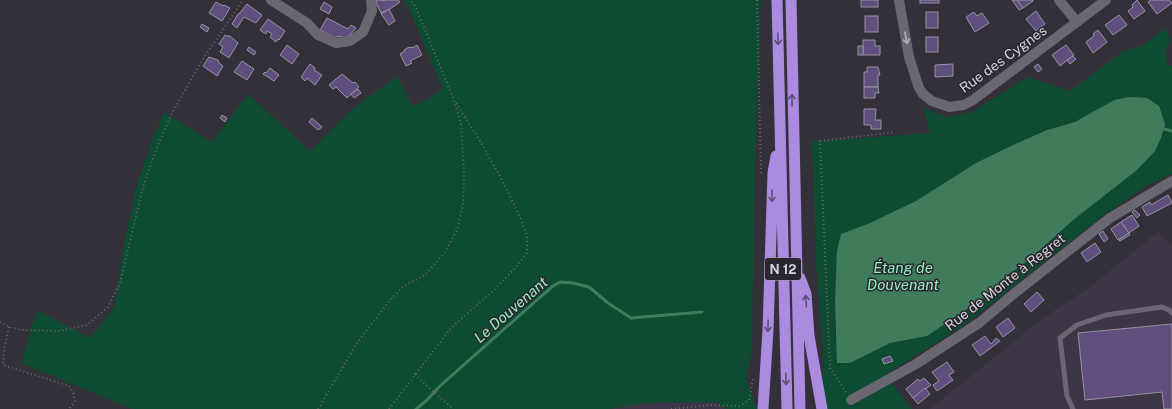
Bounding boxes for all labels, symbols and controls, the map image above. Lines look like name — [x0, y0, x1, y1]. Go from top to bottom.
street label: Rue des Cygnes — [956, 22, 1050, 96]
one-way arrow — [902, 31, 910, 44]
one-way arrow — [774, 32, 782, 45]
one-way arrow — [788, 94, 796, 107]
one-way arrow — [768, 189, 776, 202]
street label: Rue de Monte à Regret — [942, 230, 1068, 334]
road number: N 12 — [765, 258, 801, 280]
water label: Étang de Douvenant — [867, 259, 939, 293]
water label: Le Douvenant — [471, 273, 551, 346]
one-way arrow — [803, 295, 810, 308]
one-way arrow — [764, 319, 772, 332]
one-way arrow — [782, 372, 790, 385]

